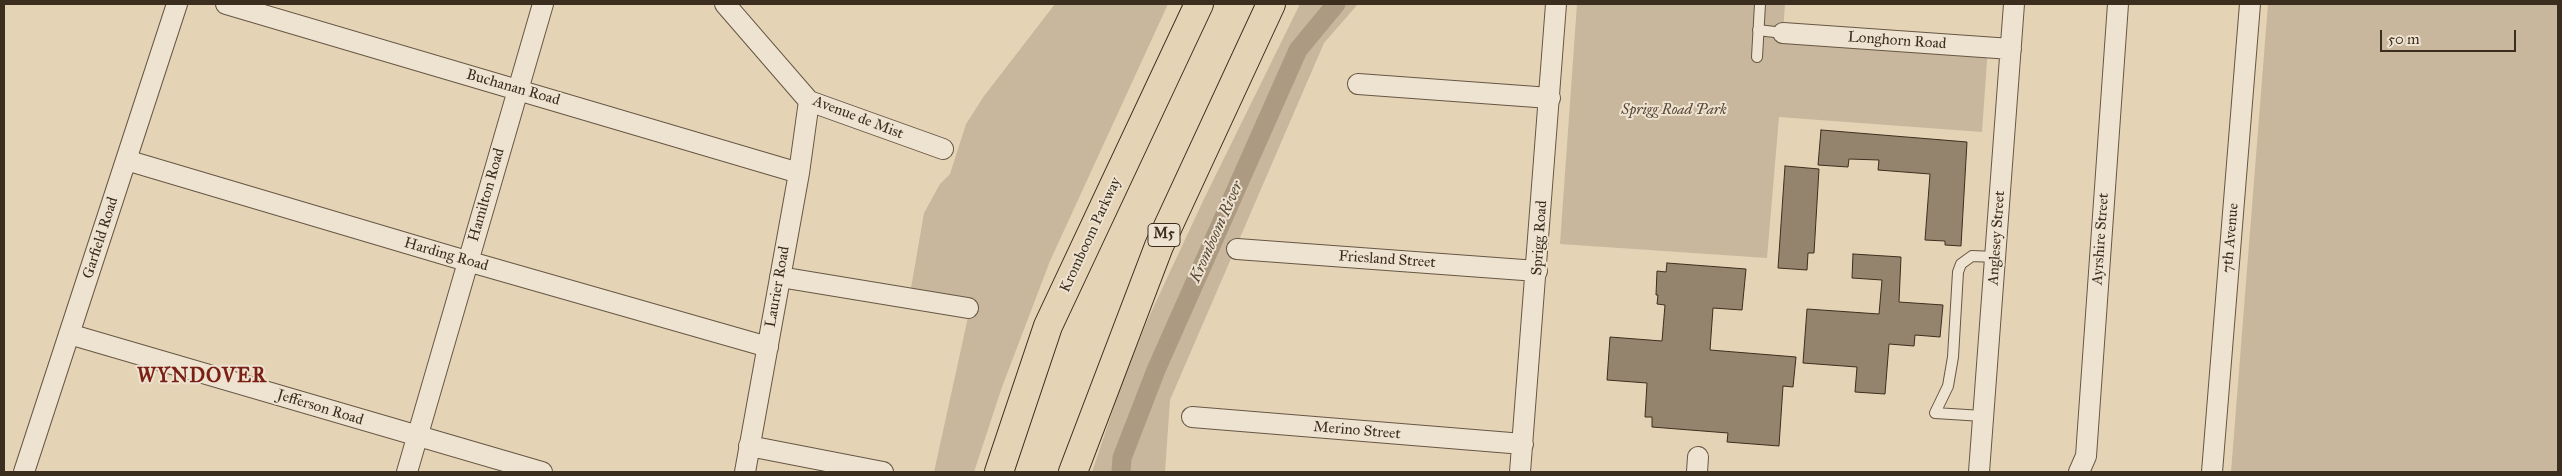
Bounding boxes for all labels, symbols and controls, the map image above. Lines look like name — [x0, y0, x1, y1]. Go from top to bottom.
scale bar — [2382, 20, 2518, 52]
street label: Longhorn Road — [1847, 29, 1947, 53]
text: 50 m — [2388, 30, 2420, 48]
street label: Buchanan Road — [464, 66, 562, 110]
street label: Avenue de Mist — [810, 92, 906, 144]
park label: Sprigg Road Park — [1621, 101, 1727, 119]
street label: Hamilton Road — [465, 146, 509, 244]
street label: Kromboom Parkway — [1056, 175, 1126, 295]
water label: Kromboom River — [1186, 178, 1248, 286]
street label: Anglesey Street — [1985, 190, 2009, 286]
street label: Ayrshire Street — [2089, 192, 2113, 286]
street label: Garfield Road — [79, 195, 123, 281]
street label: Sprigg Road — [1528, 200, 1552, 276]
street label: 7th Avenue — [2219, 202, 2243, 274]
road number: M5 — [1148, 224, 1180, 246]
street label: Harding Road — [402, 234, 490, 276]
street label: Laurier Road — [762, 245, 794, 329]
street label: Friesland Street — [1338, 248, 1436, 272]
district label: WYNDOVER — [136, 365, 268, 389]
street label: Jefferson Road — [275, 386, 365, 430]
street label: Merino Street — [1313, 418, 1401, 444]

